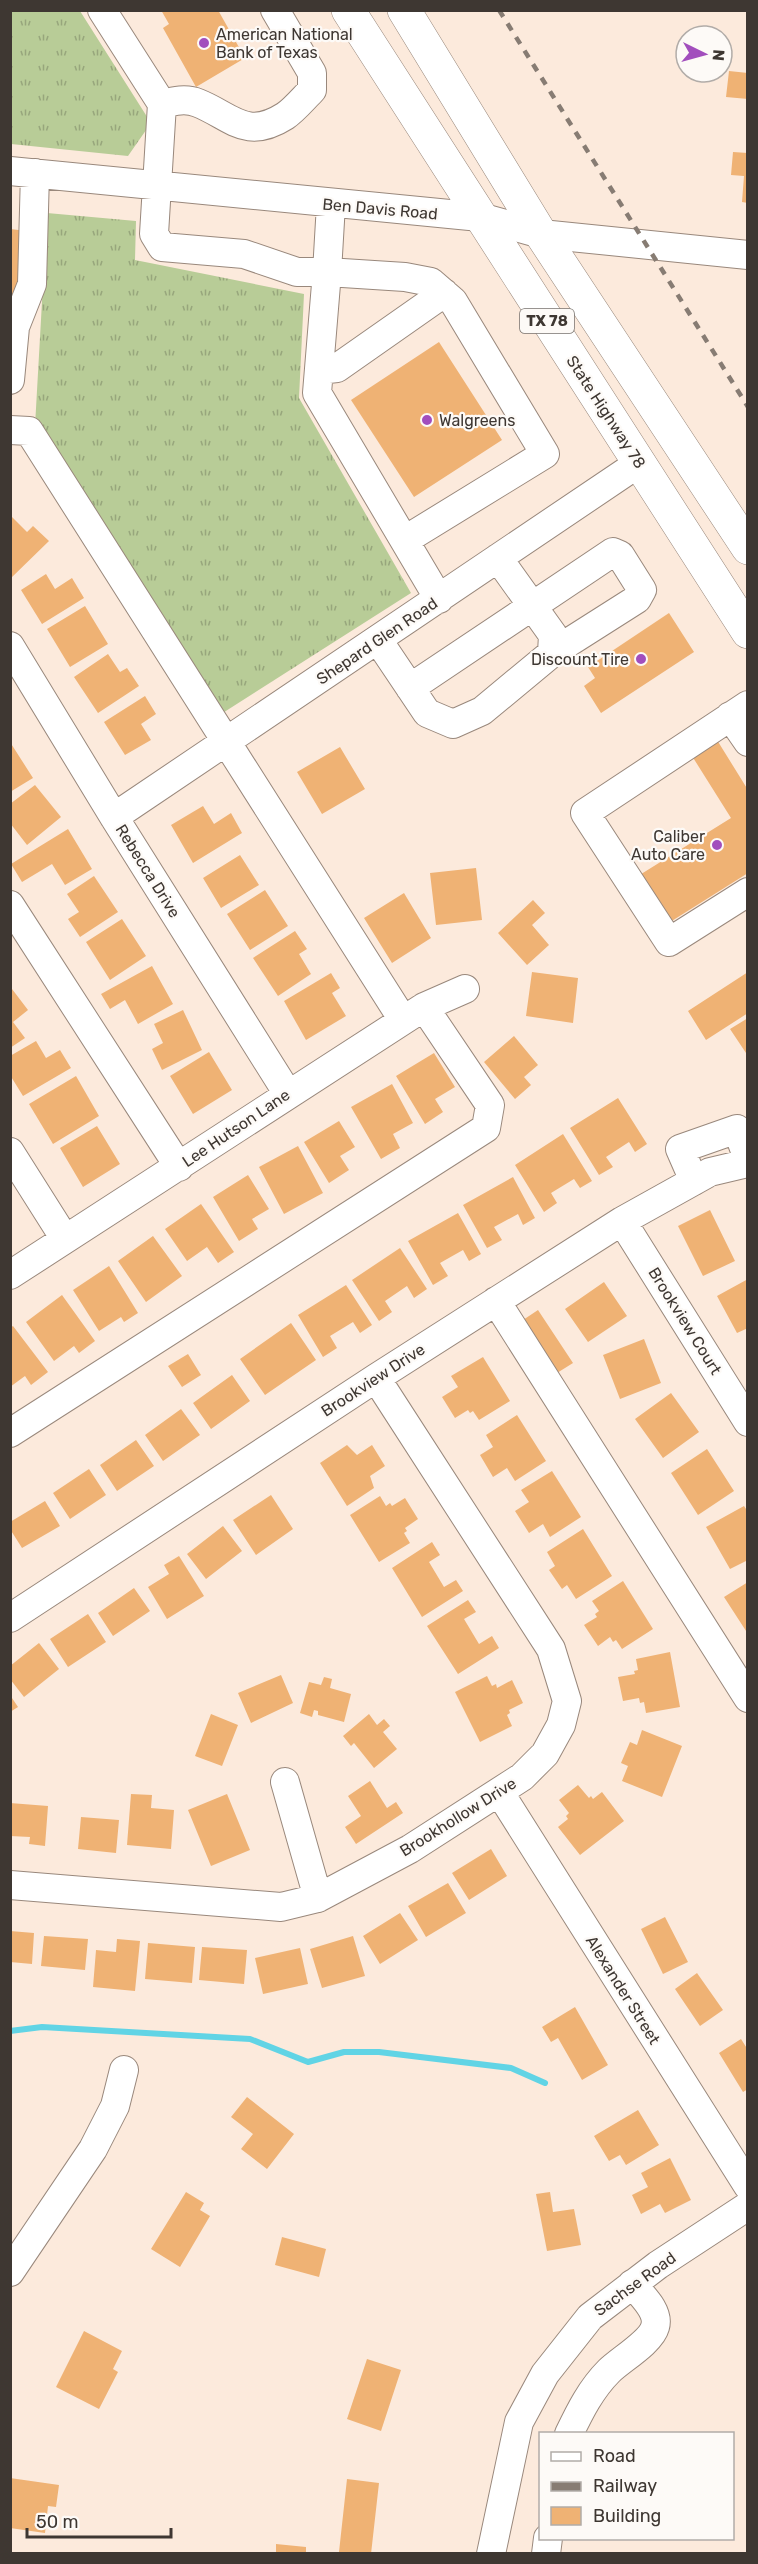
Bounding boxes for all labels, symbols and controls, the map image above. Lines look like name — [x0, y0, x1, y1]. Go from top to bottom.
north arrow — [674, 24, 734, 84]
place label: American National Bank of Texas — [216, 25, 353, 62]
marker: American National Bank of Texas — [197, 36, 211, 50]
text: N — [708, 49, 728, 62]
street label: Ben Davis Road — [322, 194, 438, 224]
road number: TX 78 — [520, 309, 574, 333]
street label: State Highway 78 — [562, 352, 650, 472]
place label: Walgreens — [439, 411, 515, 430]
marker: Walgreens — [420, 413, 434, 427]
street label: Shepard Glen Road — [313, 594, 441, 688]
place label: Discount Tire — [531, 650, 629, 669]
marker: Discount Tire — [634, 652, 648, 666]
street label: Rebecca Drive — [112, 821, 184, 921]
place label: Caliber Auto Care — [631, 827, 705, 864]
marker: Caliber Auto Care — [710, 838, 724, 852]
street label: Lee Hutson Lane — [179, 1085, 293, 1171]
street label: Brookview Court — [644, 1264, 726, 1378]
street label: Brookview Drive — [318, 1339, 428, 1421]
street label: Brookhollow Drive — [396, 1773, 520, 1861]
street label: Alexander Street — [582, 1932, 664, 2048]
street label: Sachse Road — [590, 2248, 680, 2320]
legend — [539, 2432, 734, 2540]
text: Road — [593, 2445, 636, 2467]
text: Railway — [593, 2475, 657, 2497]
scale bar — [27, 2501, 171, 2539]
text: Building — [593, 2505, 661, 2527]
text: 50 m — [36, 2511, 79, 2533]

